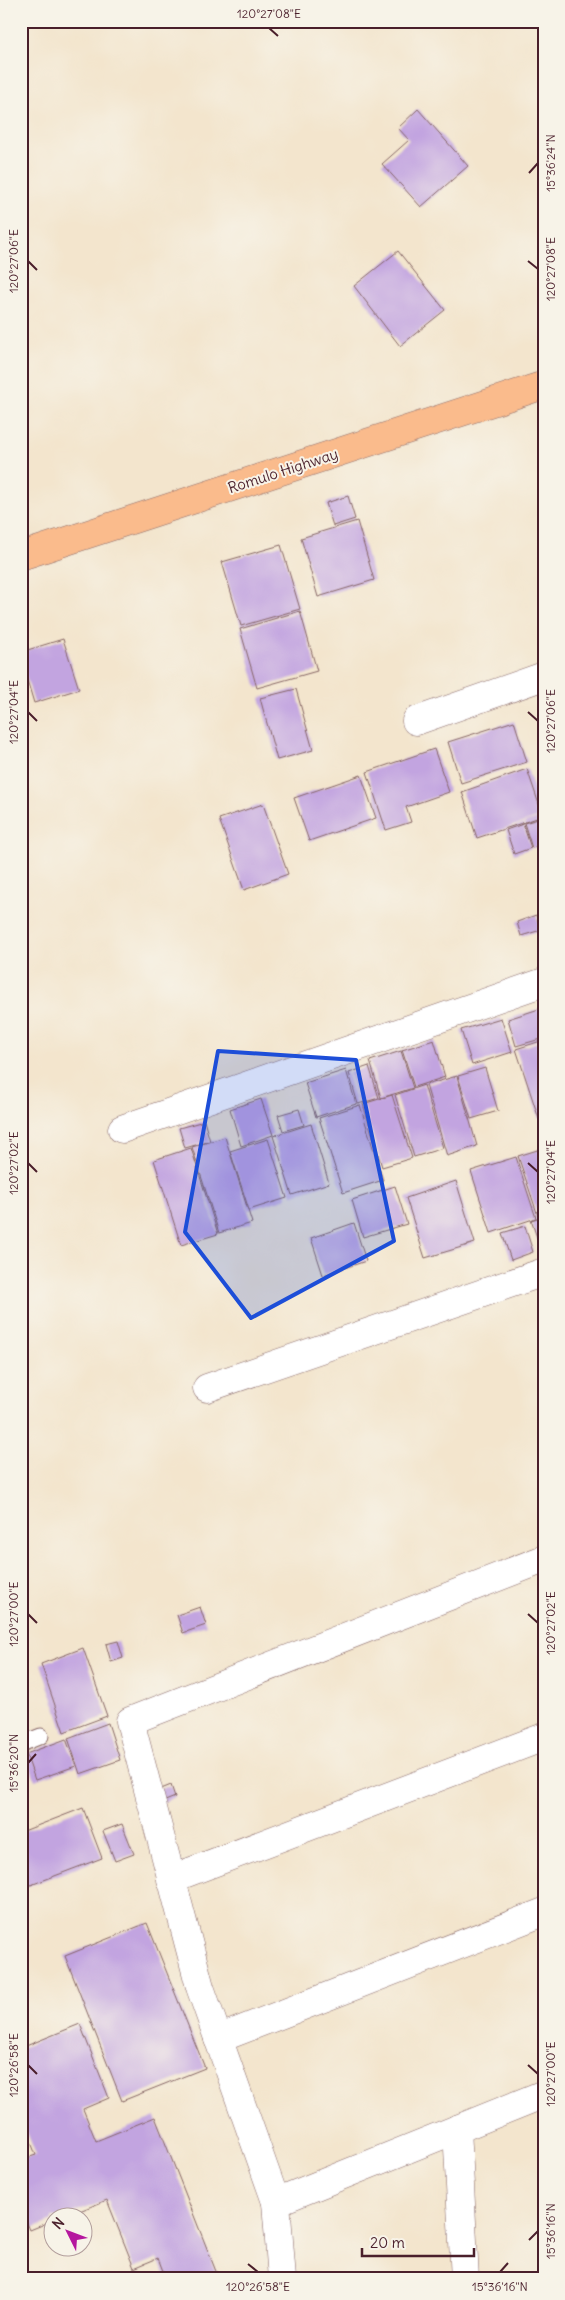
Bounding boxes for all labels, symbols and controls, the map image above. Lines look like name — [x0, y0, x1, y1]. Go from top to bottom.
text: 120°27'08"E — [237, 6, 301, 21]
text: 15°36'24"N — [543, 134, 558, 192]
text: 120°27'06"E — [6, 229, 21, 293]
text: 120°27'08"E — [543, 237, 558, 301]
street label: Romulo Highway — [225, 444, 340, 497]
text: 120°27'04"E — [6, 680, 21, 744]
text: 120°27'06"E — [543, 689, 558, 753]
text: 120°27'02"E — [6, 1131, 21, 1195]
text: 120°27'04"E — [543, 1140, 558, 1204]
text: 120°27'00"E — [6, 1582, 21, 1646]
text: 120°27'02"E — [543, 1591, 558, 1655]
text: 15°36'20"N — [6, 1734, 21, 1792]
text: 120°26'58"E — [6, 2033, 21, 2097]
text: 120°27'00"E — [543, 2042, 558, 2106]
text: 15°36'16"N — [543, 2203, 558, 2259]
north arrow — [42, 2208, 92, 2258]
text: N — [48, 2214, 68, 2233]
scale bar — [362, 2225, 475, 2257]
text: 20 m — [370, 2233, 405, 2252]
text: 120°26'58"E — [226, 2279, 290, 2294]
text: 15°36'16"N — [472, 2279, 528, 2294]

